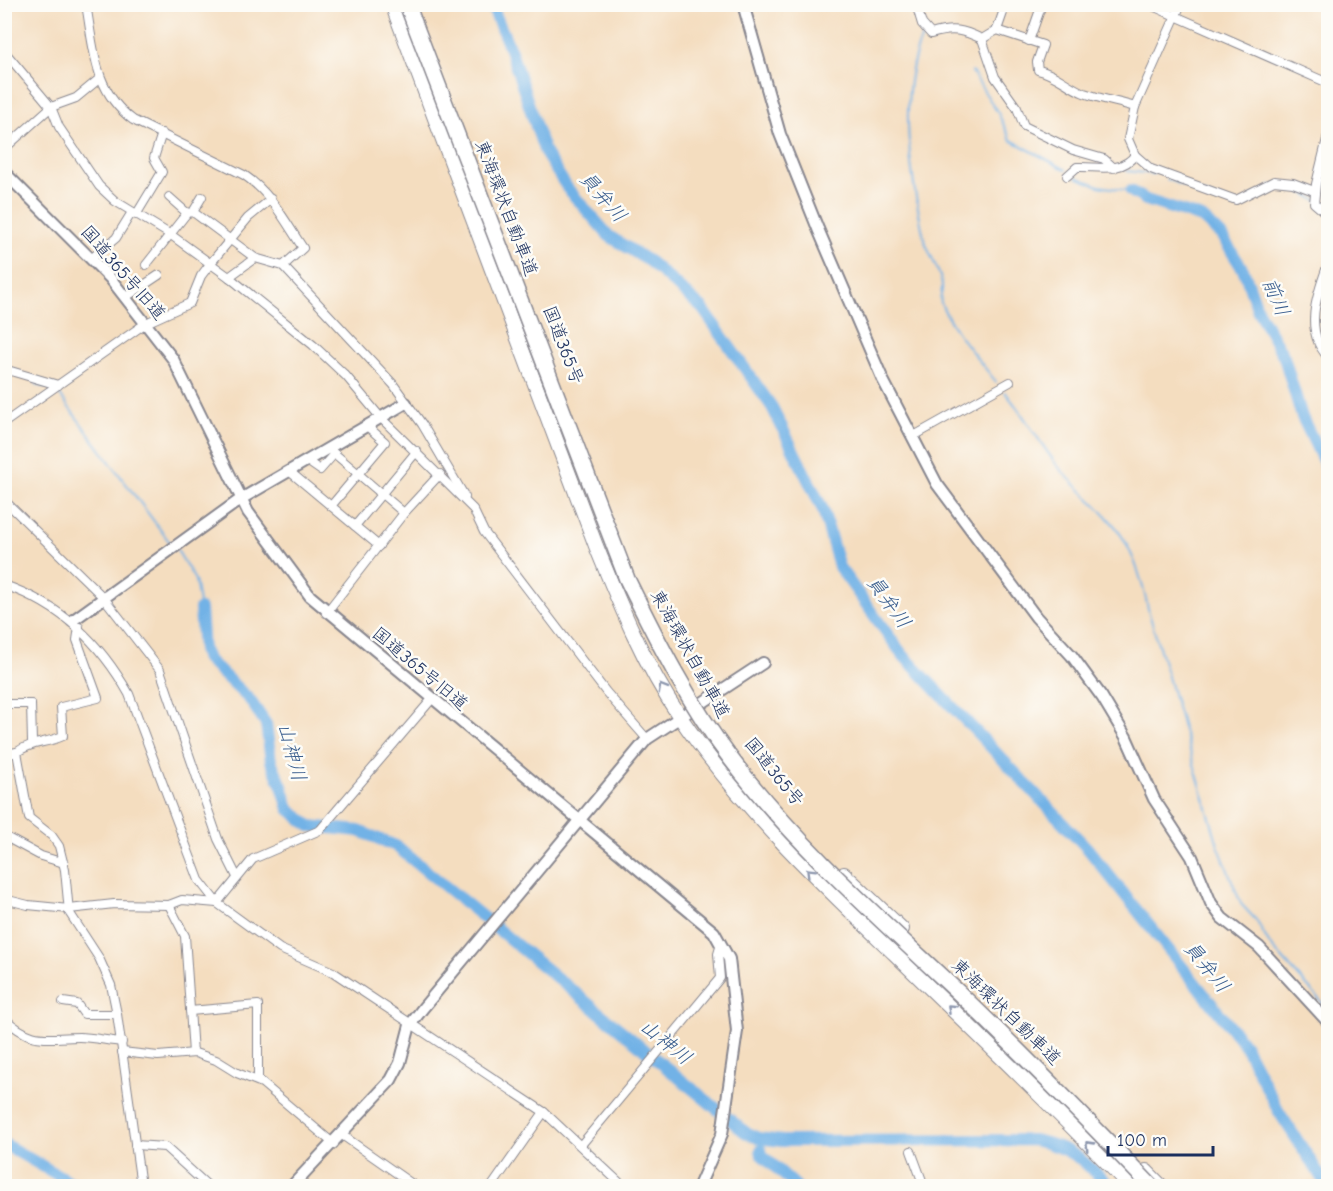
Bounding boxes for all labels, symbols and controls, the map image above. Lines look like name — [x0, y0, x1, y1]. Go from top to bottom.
street label: 東海環状自動車道 — [470, 137, 542, 279]
water label: 員弁川 — [575, 167, 631, 227]
street label: 国道365号旧道 — [76, 221, 170, 325]
water label: 前川 — [1258, 274, 1294, 320]
street label: 国道365号 — [538, 303, 588, 387]
water label: 員弁川 — [862, 571, 916, 633]
street label: 東海環状自動車道 — [646, 586, 734, 722]
street label: 国道365号旧道 — [368, 623, 472, 715]
one-way arrow — [658, 684, 669, 694]
water label: 山神川 — [273, 720, 311, 784]
street label: 国道365号 — [740, 733, 808, 811]
one-way arrow — [807, 869, 818, 880]
water label: 員弁川 — [1179, 936, 1235, 998]
street label: 東海環状自動車道 — [947, 954, 1065, 1070]
one-way arrow — [947, 1004, 958, 1015]
water label: 山神川 — [635, 1014, 697, 1070]
scale bar — [1108, 1119, 1213, 1157]
text: 100 m — [1117, 1130, 1167, 1151]
one-way arrow — [1086, 1141, 1097, 1152]

